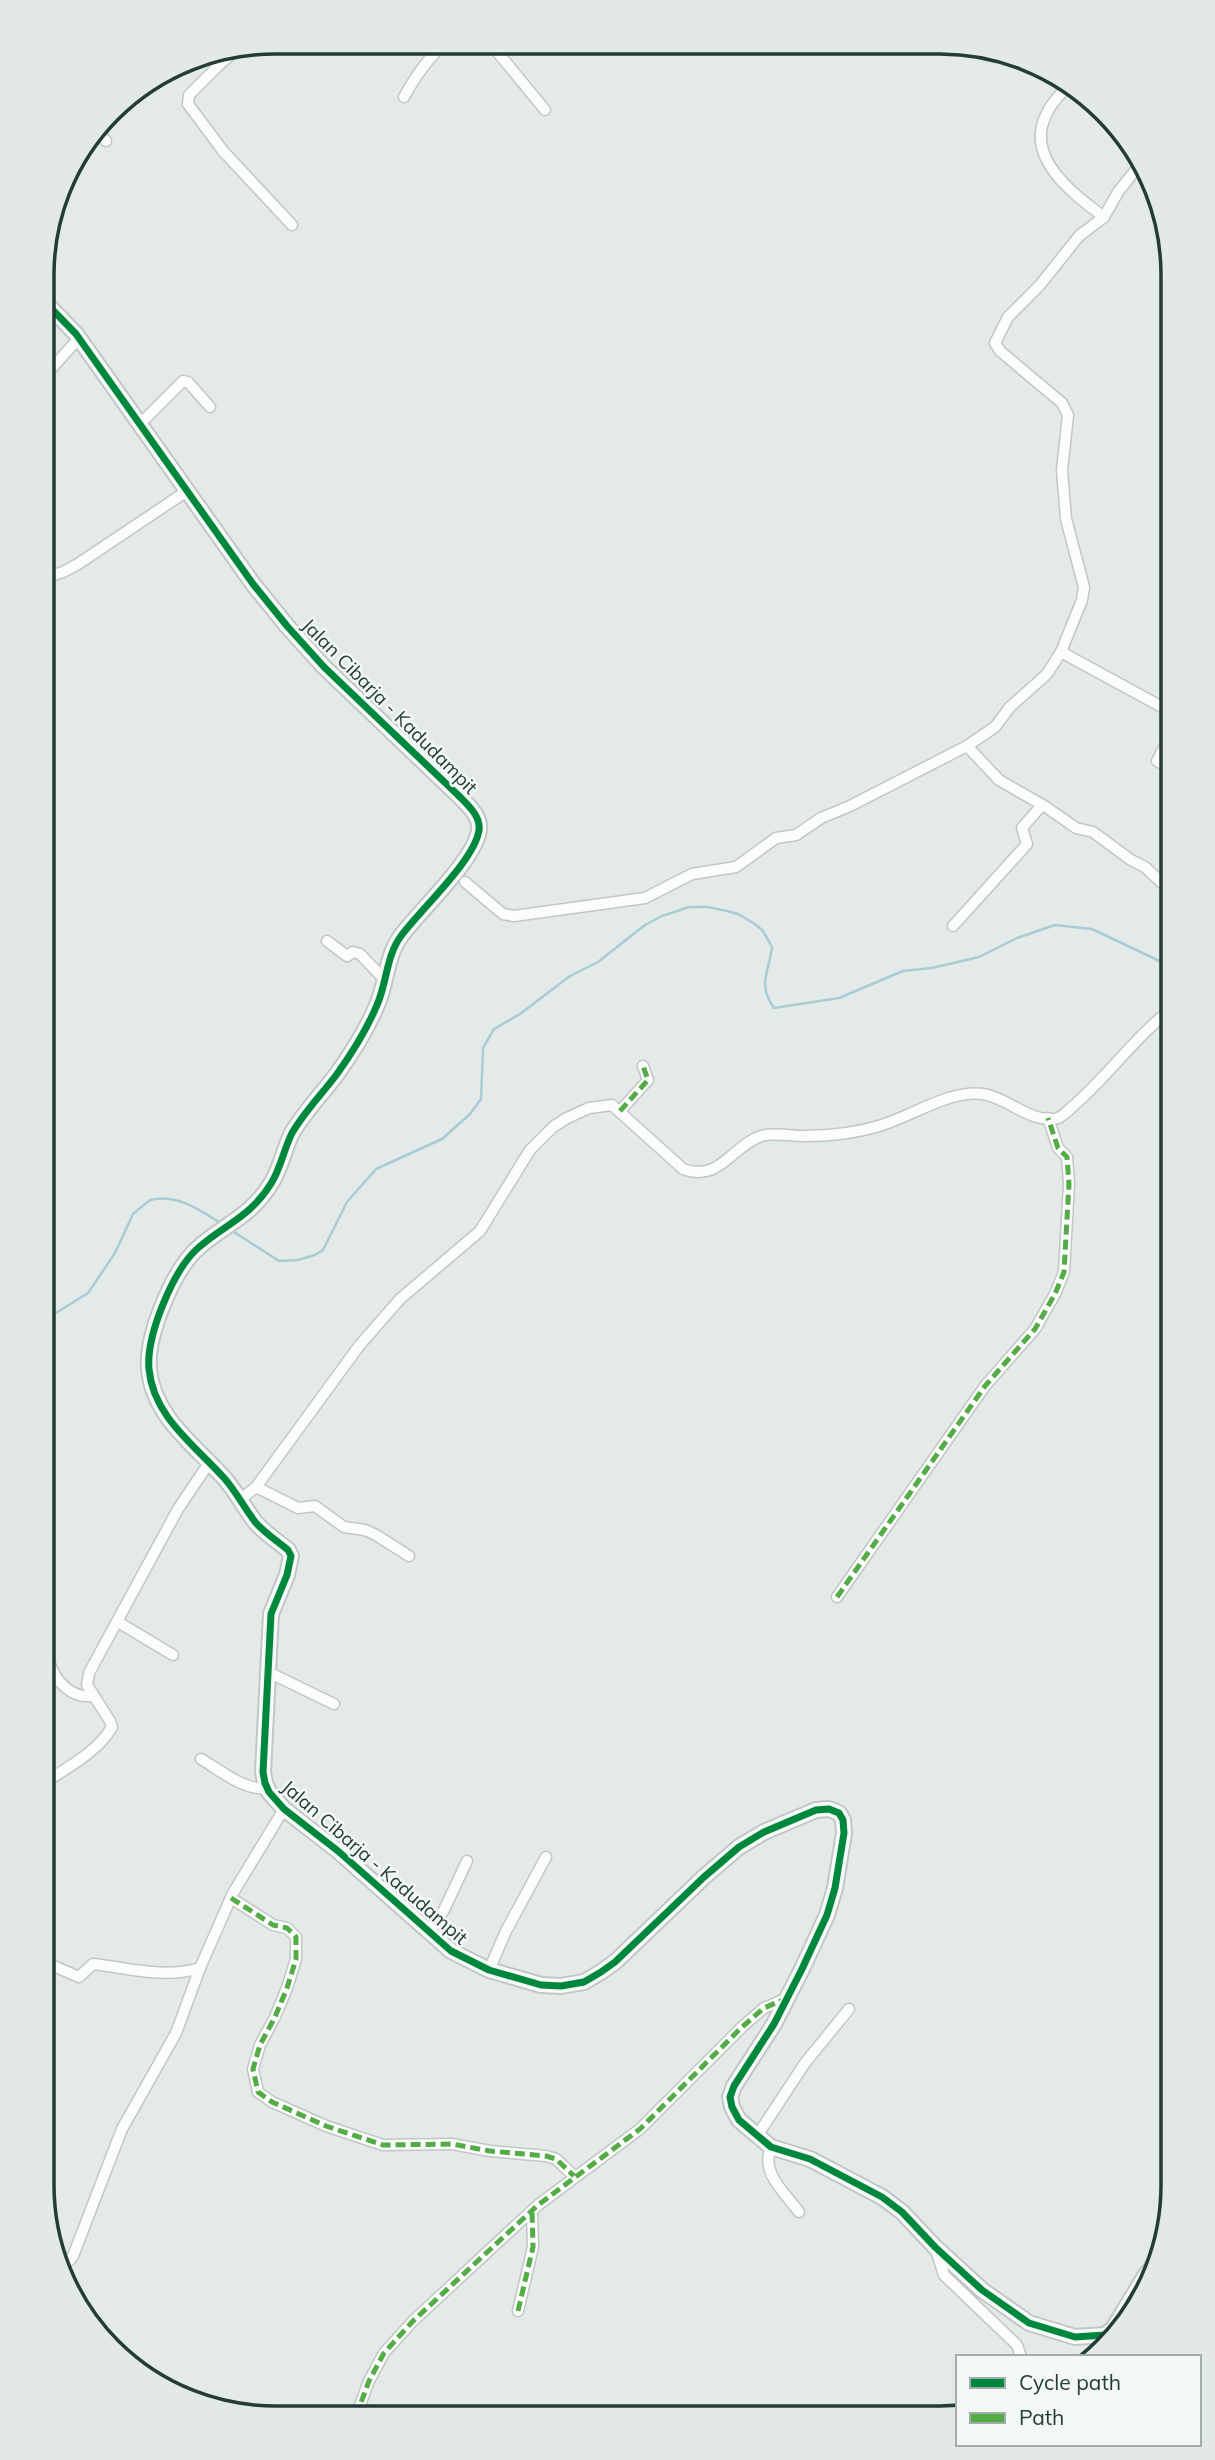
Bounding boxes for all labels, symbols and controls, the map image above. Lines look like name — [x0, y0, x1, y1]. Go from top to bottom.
street label: Jalan Cibarja - Kadudampit — [297, 613, 483, 799]
street label: Jalan Cibarja - Kadudampit — [277, 1775, 473, 1950]
legend — [956, 2355, 1201, 2446]
text: Cycle path — [1019, 2369, 1121, 2395]
text: Path — [1019, 2404, 1064, 2430]

